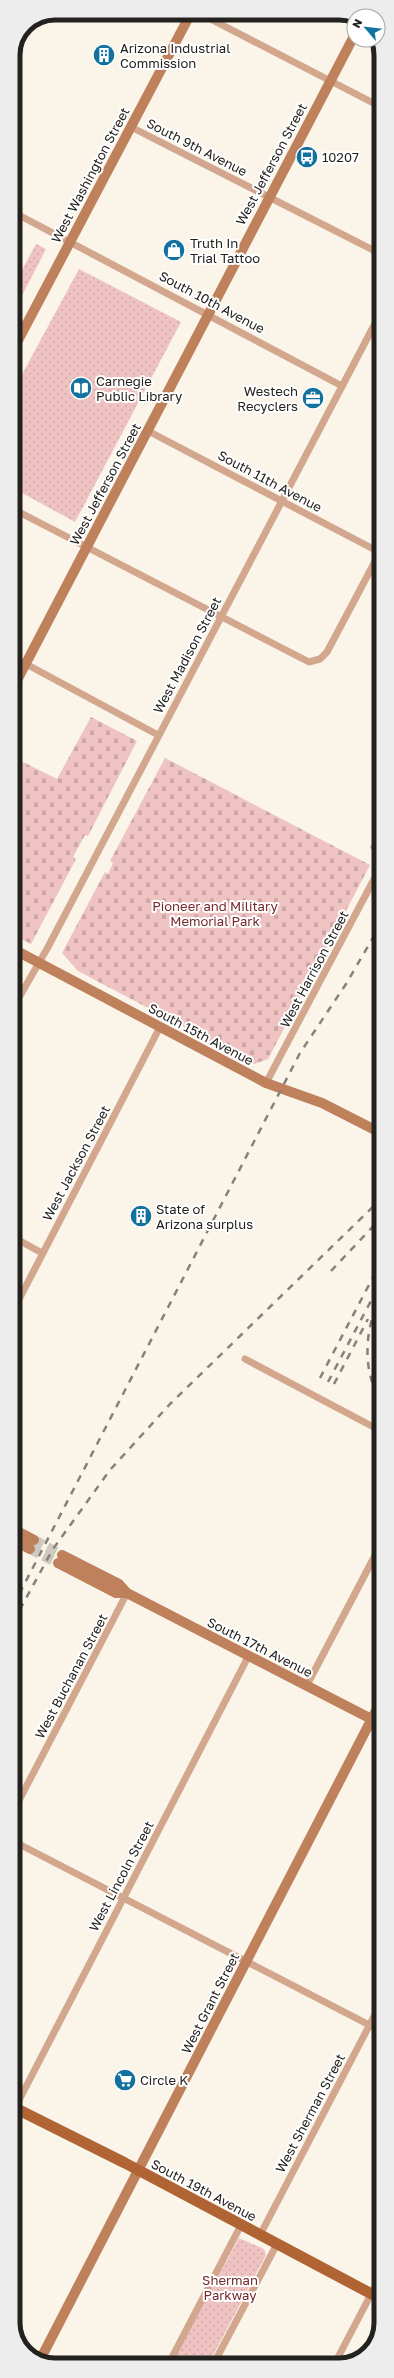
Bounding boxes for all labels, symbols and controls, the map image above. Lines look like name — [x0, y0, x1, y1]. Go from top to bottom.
north arrow — [346, 8, 386, 48]
text: N — [349, 16, 364, 30]
place label: Arizona Industrial Commission — [120, 40, 230, 71]
building icon: Arizona Industrial Commission — [91, 42, 117, 68]
street label: West Jefferson Street — [232, 100, 310, 228]
street label: West Washington Street — [47, 104, 133, 246]
street label: South 9th Avenue — [144, 115, 250, 179]
bus stop icon: 10207 — [294, 144, 320, 170]
place label: 10207 — [322, 149, 359, 165]
place label: Truth In Trial Tattoo — [190, 235, 260, 266]
shop icon: Truth In Trial Tattoo — [161, 237, 187, 263]
street label: South 10th Avenue — [157, 267, 267, 337]
place label: Carnegie Public Library — [96, 373, 183, 404]
library icon: Carnegie Public Library — [68, 375, 94, 401]
place label: Westech Recyclers — [237, 383, 298, 414]
office icon: Westech Recyclers — [300, 385, 326, 411]
street label: West Jefferson Street — [66, 420, 144, 548]
street label: South 11th Avenue — [215, 447, 325, 515]
street label: West Madison Street — [150, 594, 224, 716]
park label: Pioneer and Military Memorial Park — [152, 898, 278, 929]
street label: West Harrison Street — [276, 908, 352, 1030]
street label: South 15th Avenue — [146, 1000, 256, 1068]
street label: West Jackson Street — [39, 1103, 113, 1223]
place label: State of Arizona surplus — [156, 1201, 253, 1232]
building icon: State of Arizona surplus — [128, 1203, 154, 1229]
street label: West Buchanan Street — [31, 1611, 111, 1741]
street label: South 17th Avenue — [205, 1614, 315, 1680]
street label: West Lincoln Street — [85, 1818, 157, 1934]
street label: West Grant Street — [178, 1950, 242, 2056]
street label: West Sherman Street — [272, 2051, 348, 2175]
supermarket icon: Circle K — [112, 2067, 138, 2093]
place label: Circle K — [140, 2072, 188, 2088]
street label: South 19th Avenue — [149, 2155, 259, 2225]
park label: Sherman Parkway — [202, 2272, 258, 2303]

